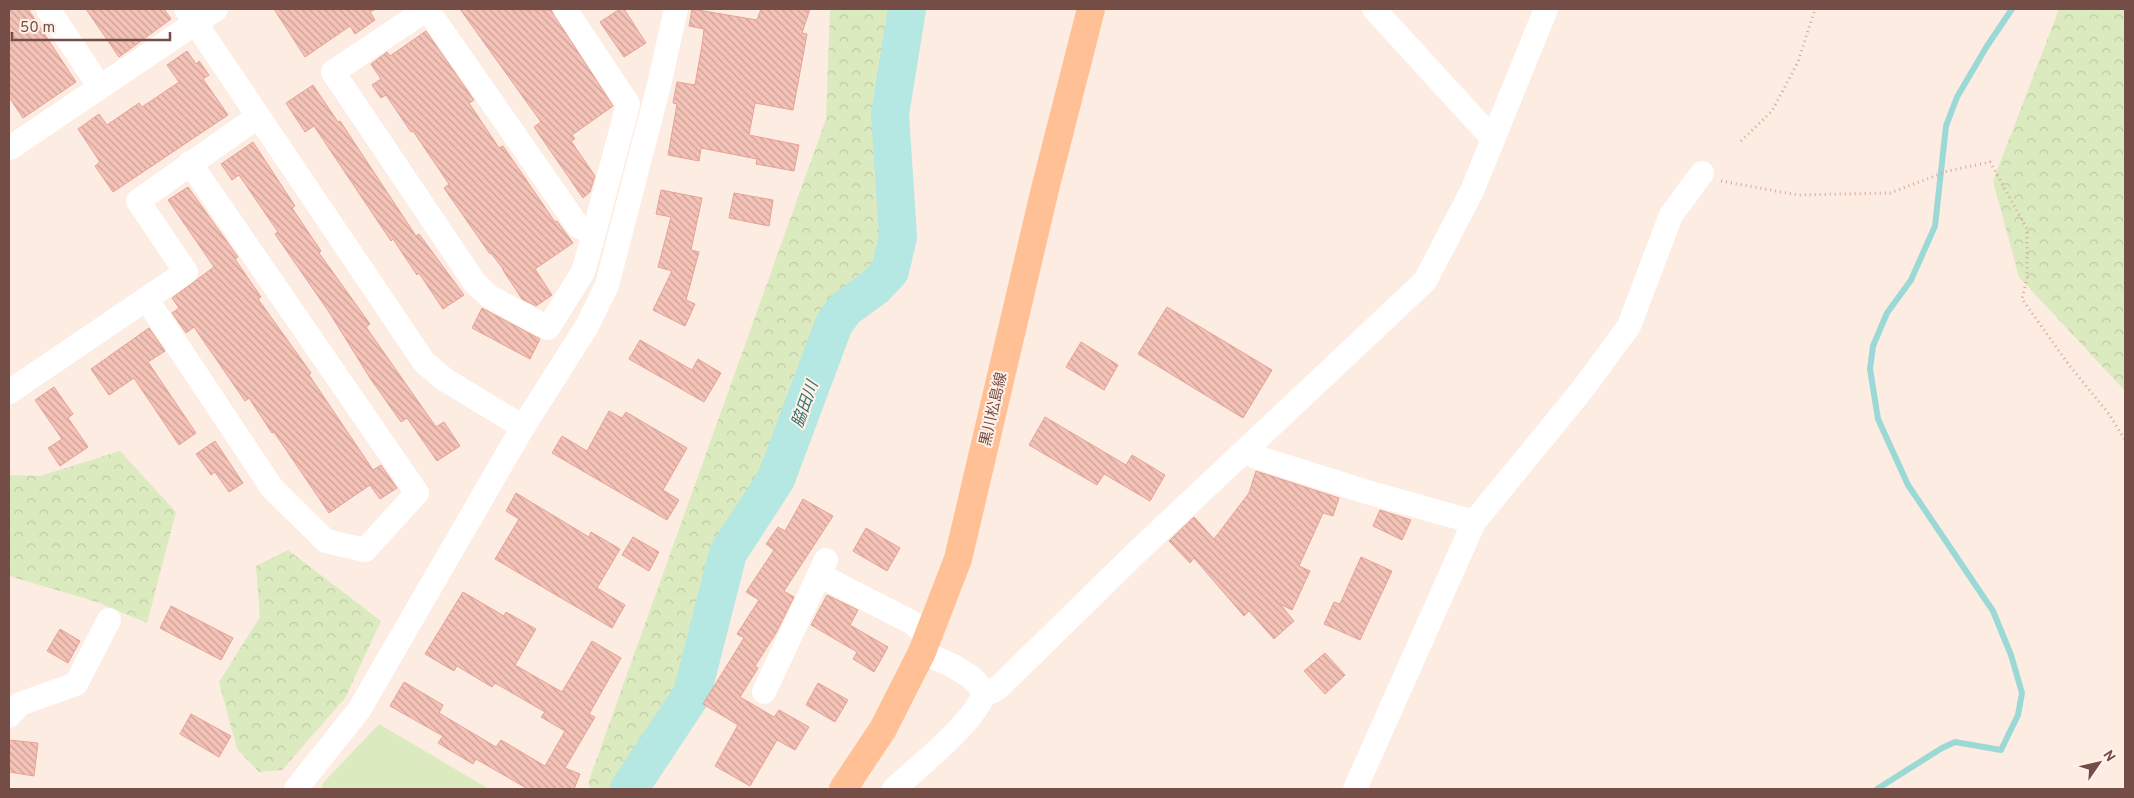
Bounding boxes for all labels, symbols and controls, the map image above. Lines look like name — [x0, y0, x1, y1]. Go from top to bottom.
scale bar — [12, 10, 170, 42]
text: 50 m — [20, 19, 55, 38]
street label: 黒川松島線 — [977, 371, 1012, 448]
water label: 脇田川 — [788, 377, 824, 431]
north arrow — [2074, 738, 2124, 788]
text: N — [2099, 748, 2118, 765]

